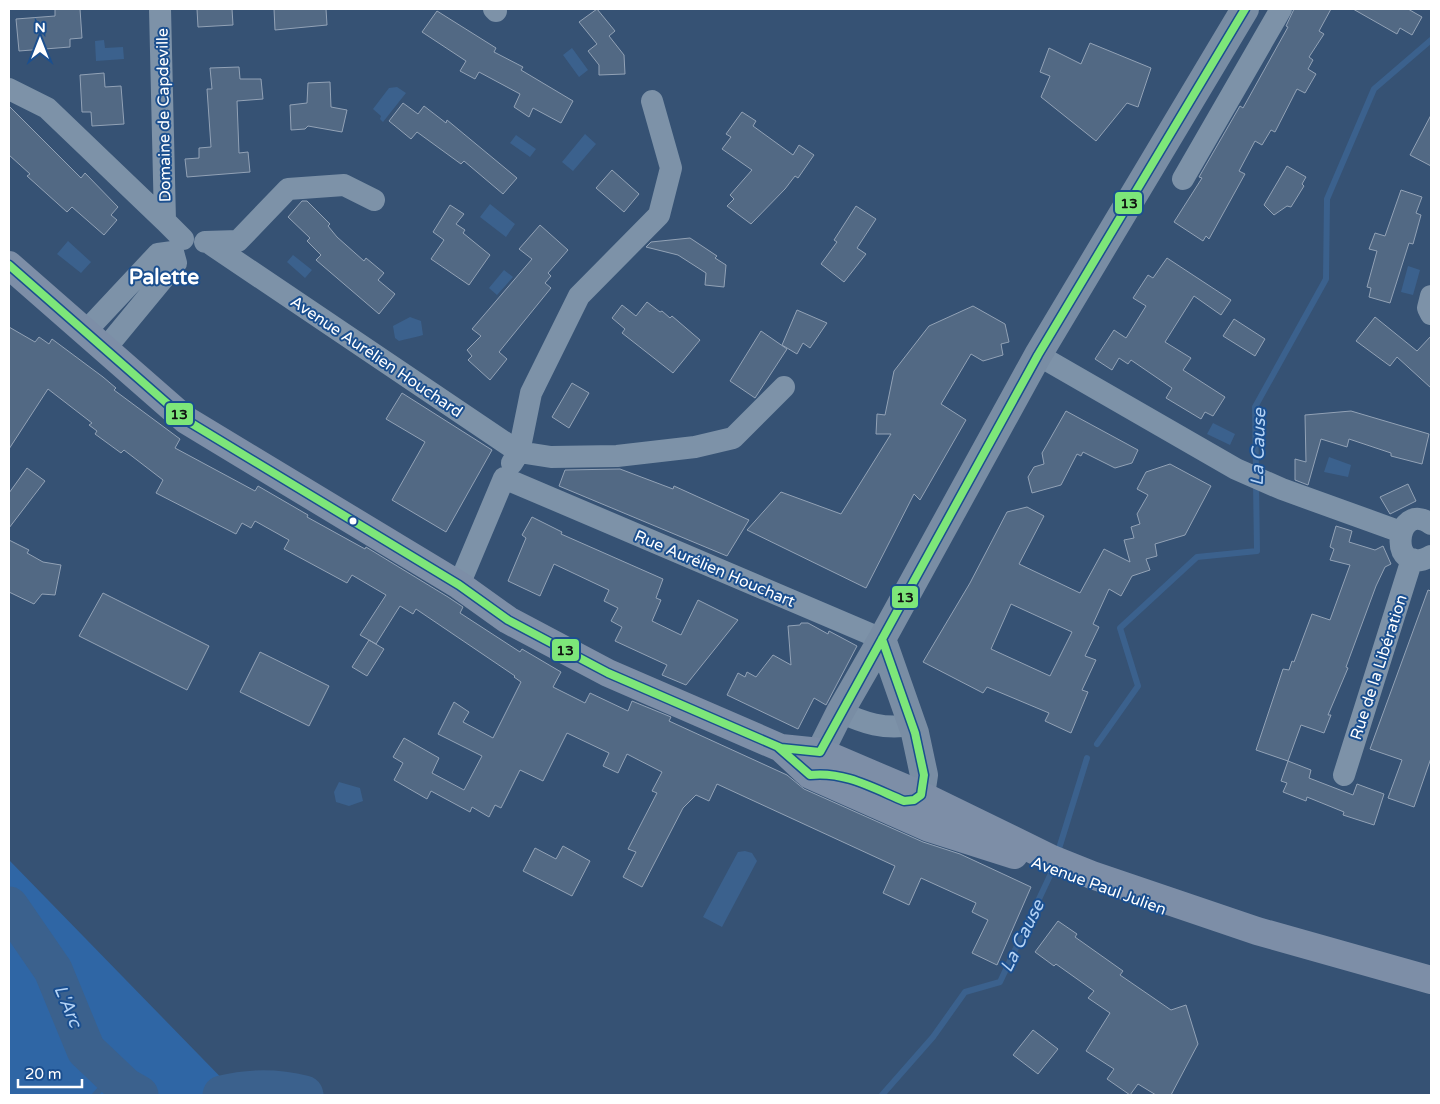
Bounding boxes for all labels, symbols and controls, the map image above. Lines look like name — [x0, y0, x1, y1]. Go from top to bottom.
north arrow — [15, 15, 65, 65]
text: N — [34, 19, 46, 36]
street label: Domaine de Capdeville — [152, 28, 176, 202]
line badge: 13 — [1114, 191, 1143, 215]
text: 13 — [1120, 195, 1138, 212]
district label: Palette — [129, 265, 199, 290]
street label: Avenue Aurélien Houchard — [287, 292, 466, 422]
line badge: 13 — [165, 402, 194, 426]
text: 13 — [170, 406, 188, 423]
water label: La Cause — [1246, 407, 1270, 486]
unlabelled marker — [348, 516, 358, 526]
street label: Rue Aurélien Houchart — [631, 526, 798, 612]
line badge: 13 — [891, 585, 919, 609]
text: 13 — [896, 589, 914, 606]
street label: Rue de la Libération — [1346, 592, 1412, 743]
line badge: 13 — [551, 638, 580, 662]
text: 13 — [556, 642, 574, 659]
street label: Avenue Paul Julien — [1028, 852, 1169, 920]
water label: La Cause — [995, 896, 1049, 976]
water label: L'Arc — [49, 981, 88, 1033]
scale bar — [18, 1056, 81, 1088]
text: 20 m — [25, 1065, 62, 1083]

